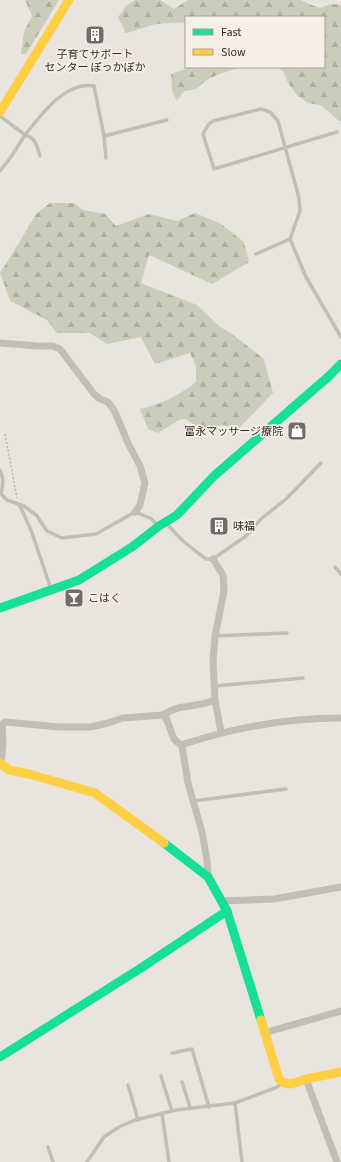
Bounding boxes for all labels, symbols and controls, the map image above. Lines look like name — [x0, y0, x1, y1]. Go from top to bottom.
legend — [185, 16, 325, 68]
building icon: 子育てサポート センター ぽっかぽか — [84, 24, 106, 46]
text: Fast — [221, 24, 241, 41]
text: Slow — [221, 44, 246, 61]
place label: 子育てサポート センター ぽっかぽか — [44, 47, 146, 75]
shop icon: 富永マッサージ療院 — [286, 420, 308, 442]
place label: 富永マッサージ療院 — [184, 424, 283, 439]
building icon: 味福 — [208, 515, 230, 537]
place label: 味福 — [233, 519, 255, 534]
bar icon: こはく — [63, 587, 85, 609]
place label: こはく — [88, 591, 121, 606]

